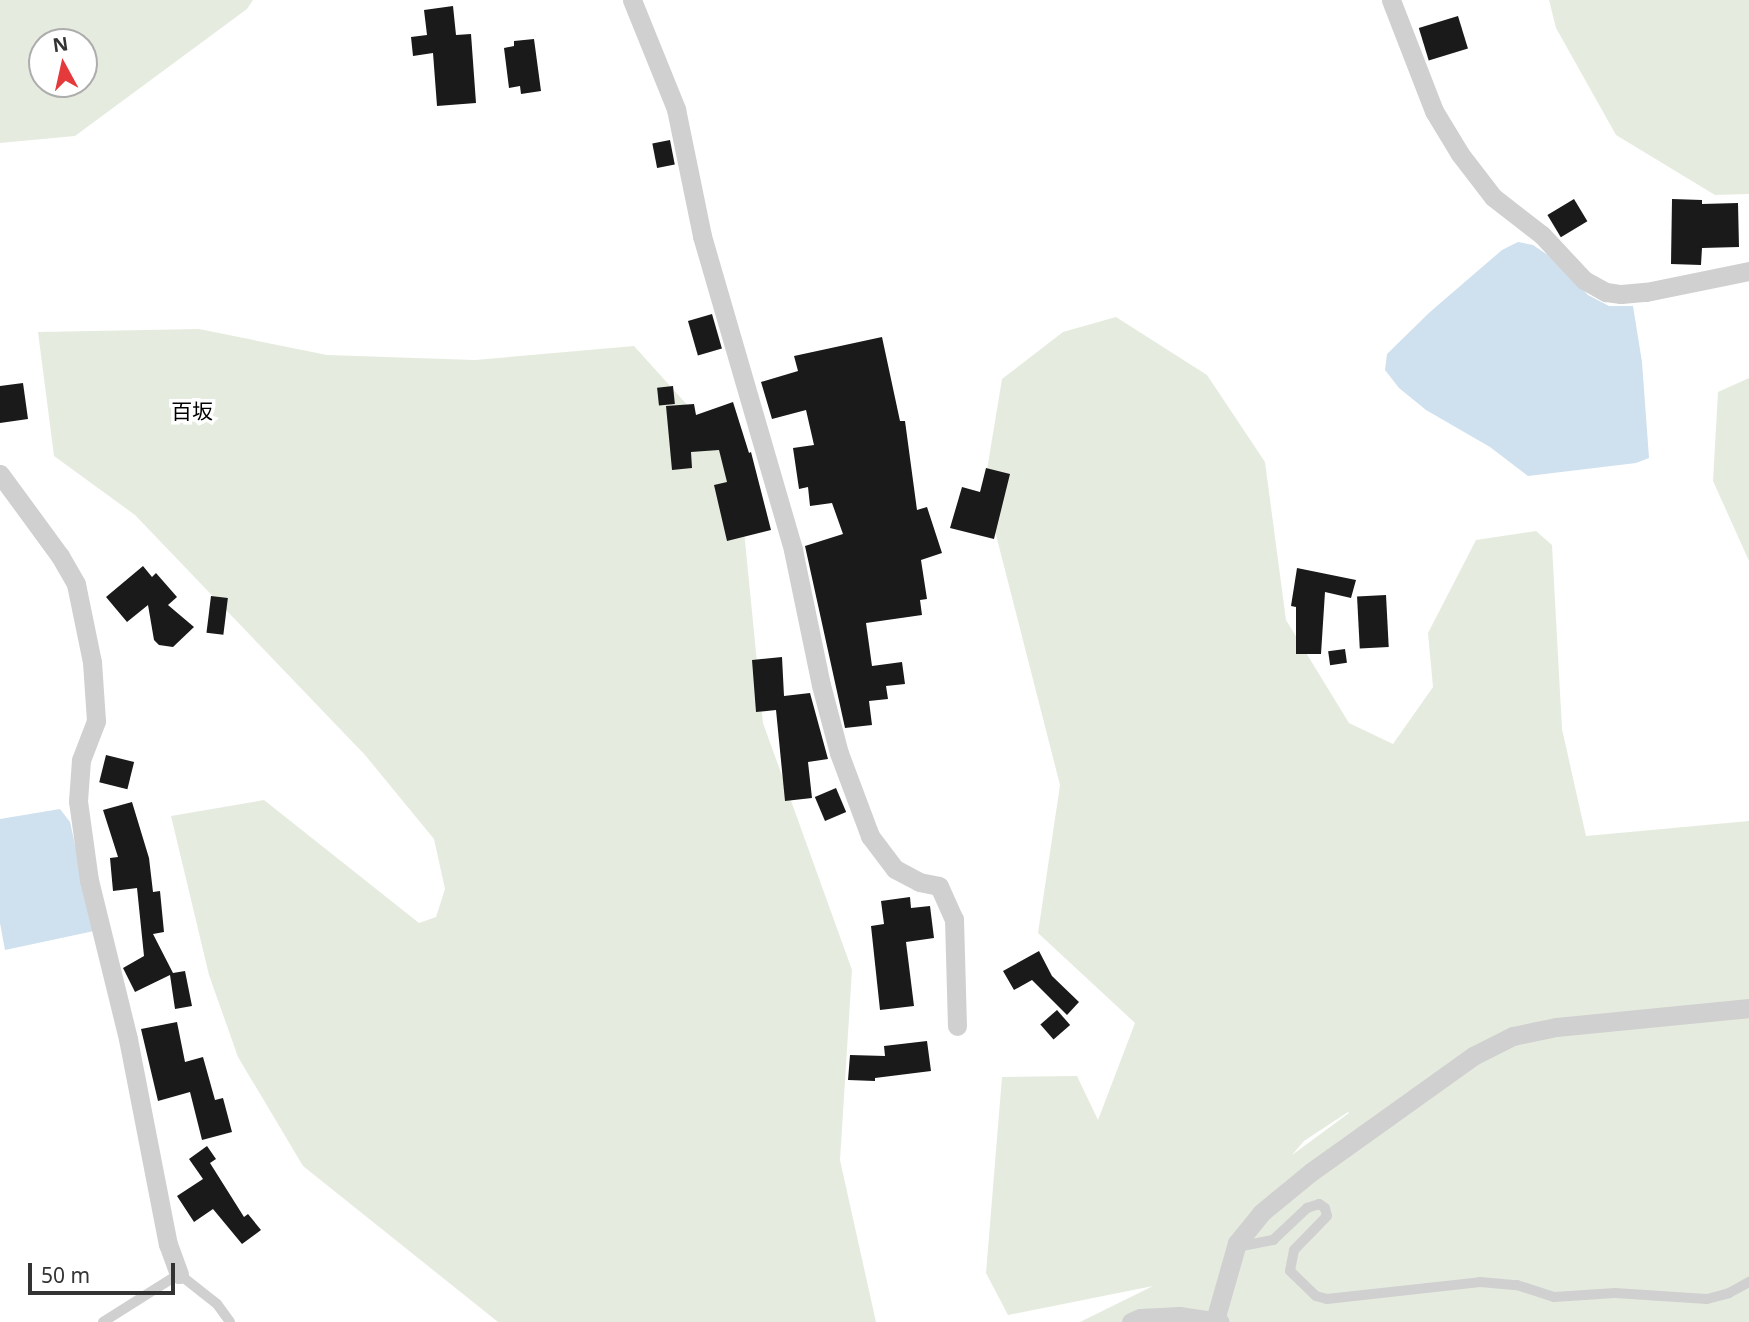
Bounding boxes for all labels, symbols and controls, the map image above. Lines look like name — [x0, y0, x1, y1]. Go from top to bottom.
north arrow — [28, 28, 98, 98]
text: N — [51, 30, 70, 58]
district label: 百坂 — [171, 398, 213, 424]
scale bar — [32, 1248, 178, 1292]
text: 50 m — [41, 1261, 90, 1289]

